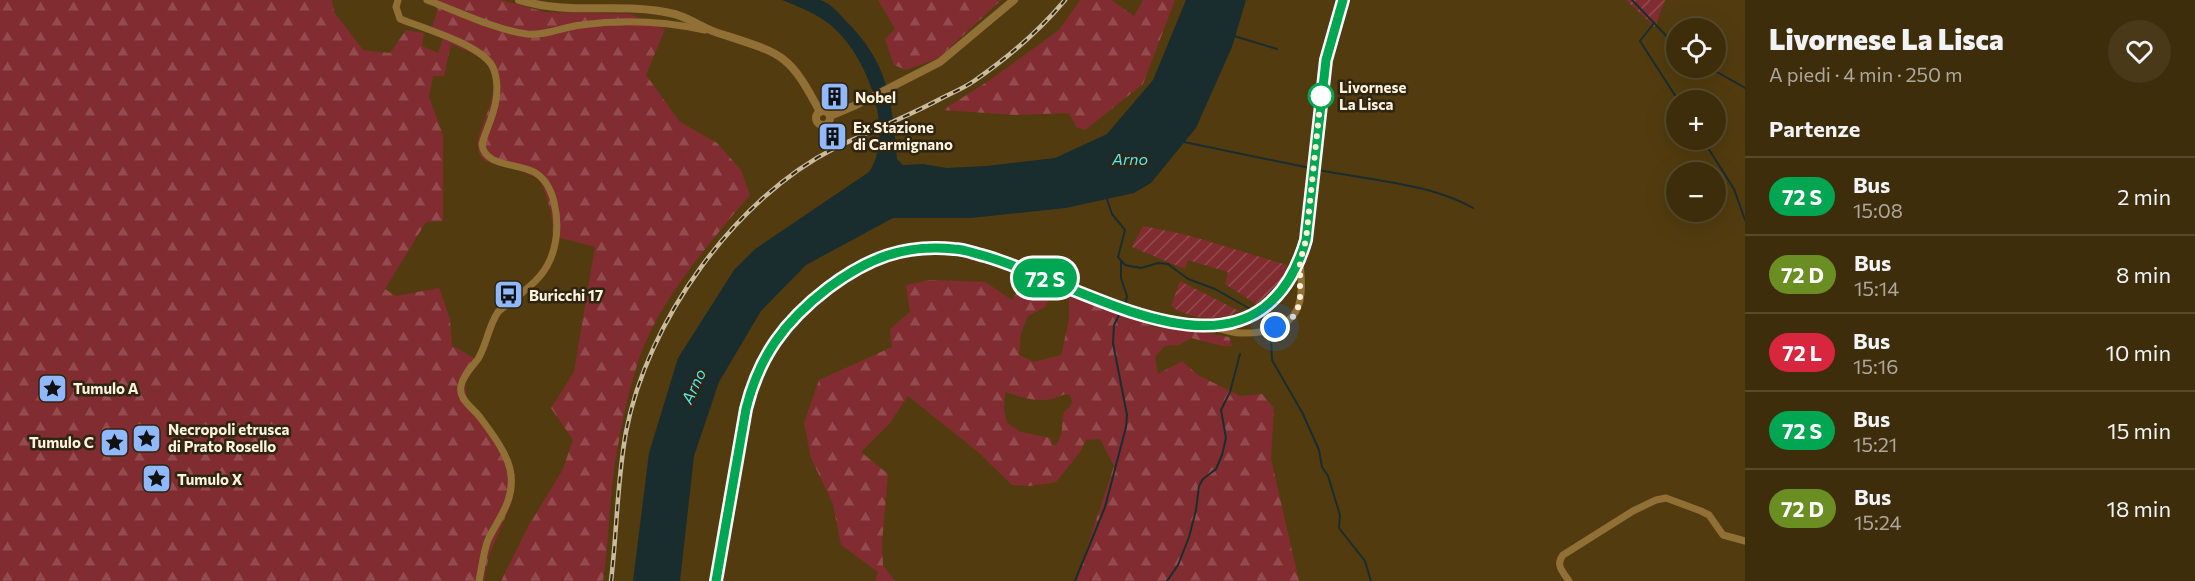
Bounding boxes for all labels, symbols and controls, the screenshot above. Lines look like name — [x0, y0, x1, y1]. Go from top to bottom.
map controls — [1666, 18, 1726, 222]
button: locate — [1666, 18, 1726, 78]
button: heart — [2108, 20, 2171, 83]
text: Livornese La Lisca — [1769, 22, 2004, 56]
text: A piedi · 4 min · 250 m — [1769, 62, 1962, 86]
place label: Livornese La Lisca — [1339, 78, 1406, 113]
building icon: Nobel — [818, 81, 850, 113]
marker: Livornese La Lisca — [1308, 83, 1334, 109]
place label: Nobel — [855, 88, 896, 106]
button: + — [1666, 90, 1726, 150]
text: Partenze — [1769, 115, 1860, 142]
place label: Ex Stazione di Carmignano — [853, 118, 953, 153]
building icon: Ex Stazione di Carmignano — [816, 120, 848, 152]
water label: Arno — [1111, 149, 1148, 168]
button: − — [1666, 162, 1726, 222]
text: Bus — [1853, 171, 1890, 198]
text: 2 min — [2117, 183, 2171, 210]
text: 72 S — [1782, 184, 1822, 209]
text: 15:08 — [1853, 198, 1903, 222]
text: Bus — [1854, 249, 1891, 276]
line badge: 72 S — [1003, 258, 1087, 298]
text: 8 min — [2116, 261, 2171, 288]
text: 72 D — [1781, 262, 1824, 287]
text: 72 S — [1025, 266, 1065, 291]
text: 15:14 — [1854, 276, 1899, 300]
bus stop icon: Buricchi 17 — [492, 279, 524, 311]
place label: Buricchi 17 — [529, 286, 603, 304]
your location — [1260, 312, 1290, 342]
text: Bus — [1853, 327, 1890, 354]
text: 10 min — [2106, 339, 2171, 366]
text: 72 L — [1782, 340, 1822, 365]
text: 15:16 — [1853, 354, 1898, 378]
water label: Arno — [676, 366, 709, 407]
place icon: Tumulo A — [36, 372, 68, 404]
place label: Tumulo A — [73, 379, 139, 397]
text: Bus — [1853, 405, 1890, 432]
text: 15 min — [2107, 417, 2171, 444]
text: 72 S — [1782, 418, 1822, 443]
place label: Necropoli etrusca di Prato Rosello — [168, 420, 290, 455]
place icon: Necropoli etrusca di Prato Rosello — [131, 422, 163, 454]
place icon: Tumulo C — [99, 426, 131, 458]
text: 15:21 — [1853, 432, 1897, 456]
place label: Tumulo C — [29, 433, 94, 451]
place icon: Tumulo X — [140, 463, 172, 495]
place label: Tumulo X — [177, 470, 243, 488]
text: Bus — [1854, 483, 1891, 510]
text: 18 min — [2107, 495, 2171, 522]
text: 72 D — [1781, 496, 1824, 521]
text: 15:24 — [1854, 510, 1901, 534]

